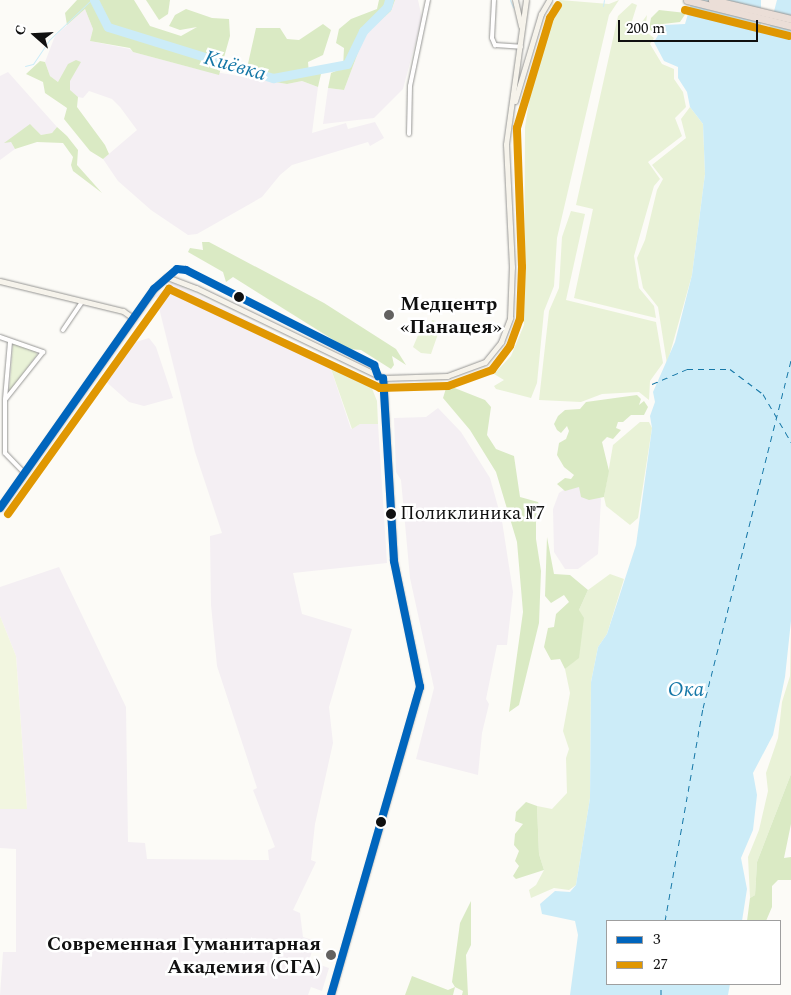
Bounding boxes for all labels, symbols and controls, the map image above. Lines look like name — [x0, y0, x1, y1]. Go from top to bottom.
north arrow — [10, 10, 60, 60]
scale bar — [621, 10, 761, 42]
text: 200 m — [626, 17, 665, 40]
text: С — [9, 22, 32, 38]
water label: Киёвка — [201, 45, 269, 87]
unlabelled marker — [234, 292, 244, 302]
place label: Медцентр «Панацея» — [400, 292, 502, 339]
marker: Медцентр «Панацея» — [382, 308, 396, 322]
place label: Поликлиника №7 — [400, 503, 545, 525]
marker: Поликлиника №7 — [386, 509, 396, 519]
water label: Ока — [668, 677, 704, 703]
unlabelled marker — [376, 817, 386, 827]
legend — [606, 920, 781, 985]
text: 3 — [653, 928, 661, 951]
place label: Современная Гуманитарная Академия (СГА) — [47, 932, 321, 979]
marker: Современная Гуманитарная Академия (СГА) — [325, 949, 337, 961]
text: 27 — [653, 953, 668, 976]

